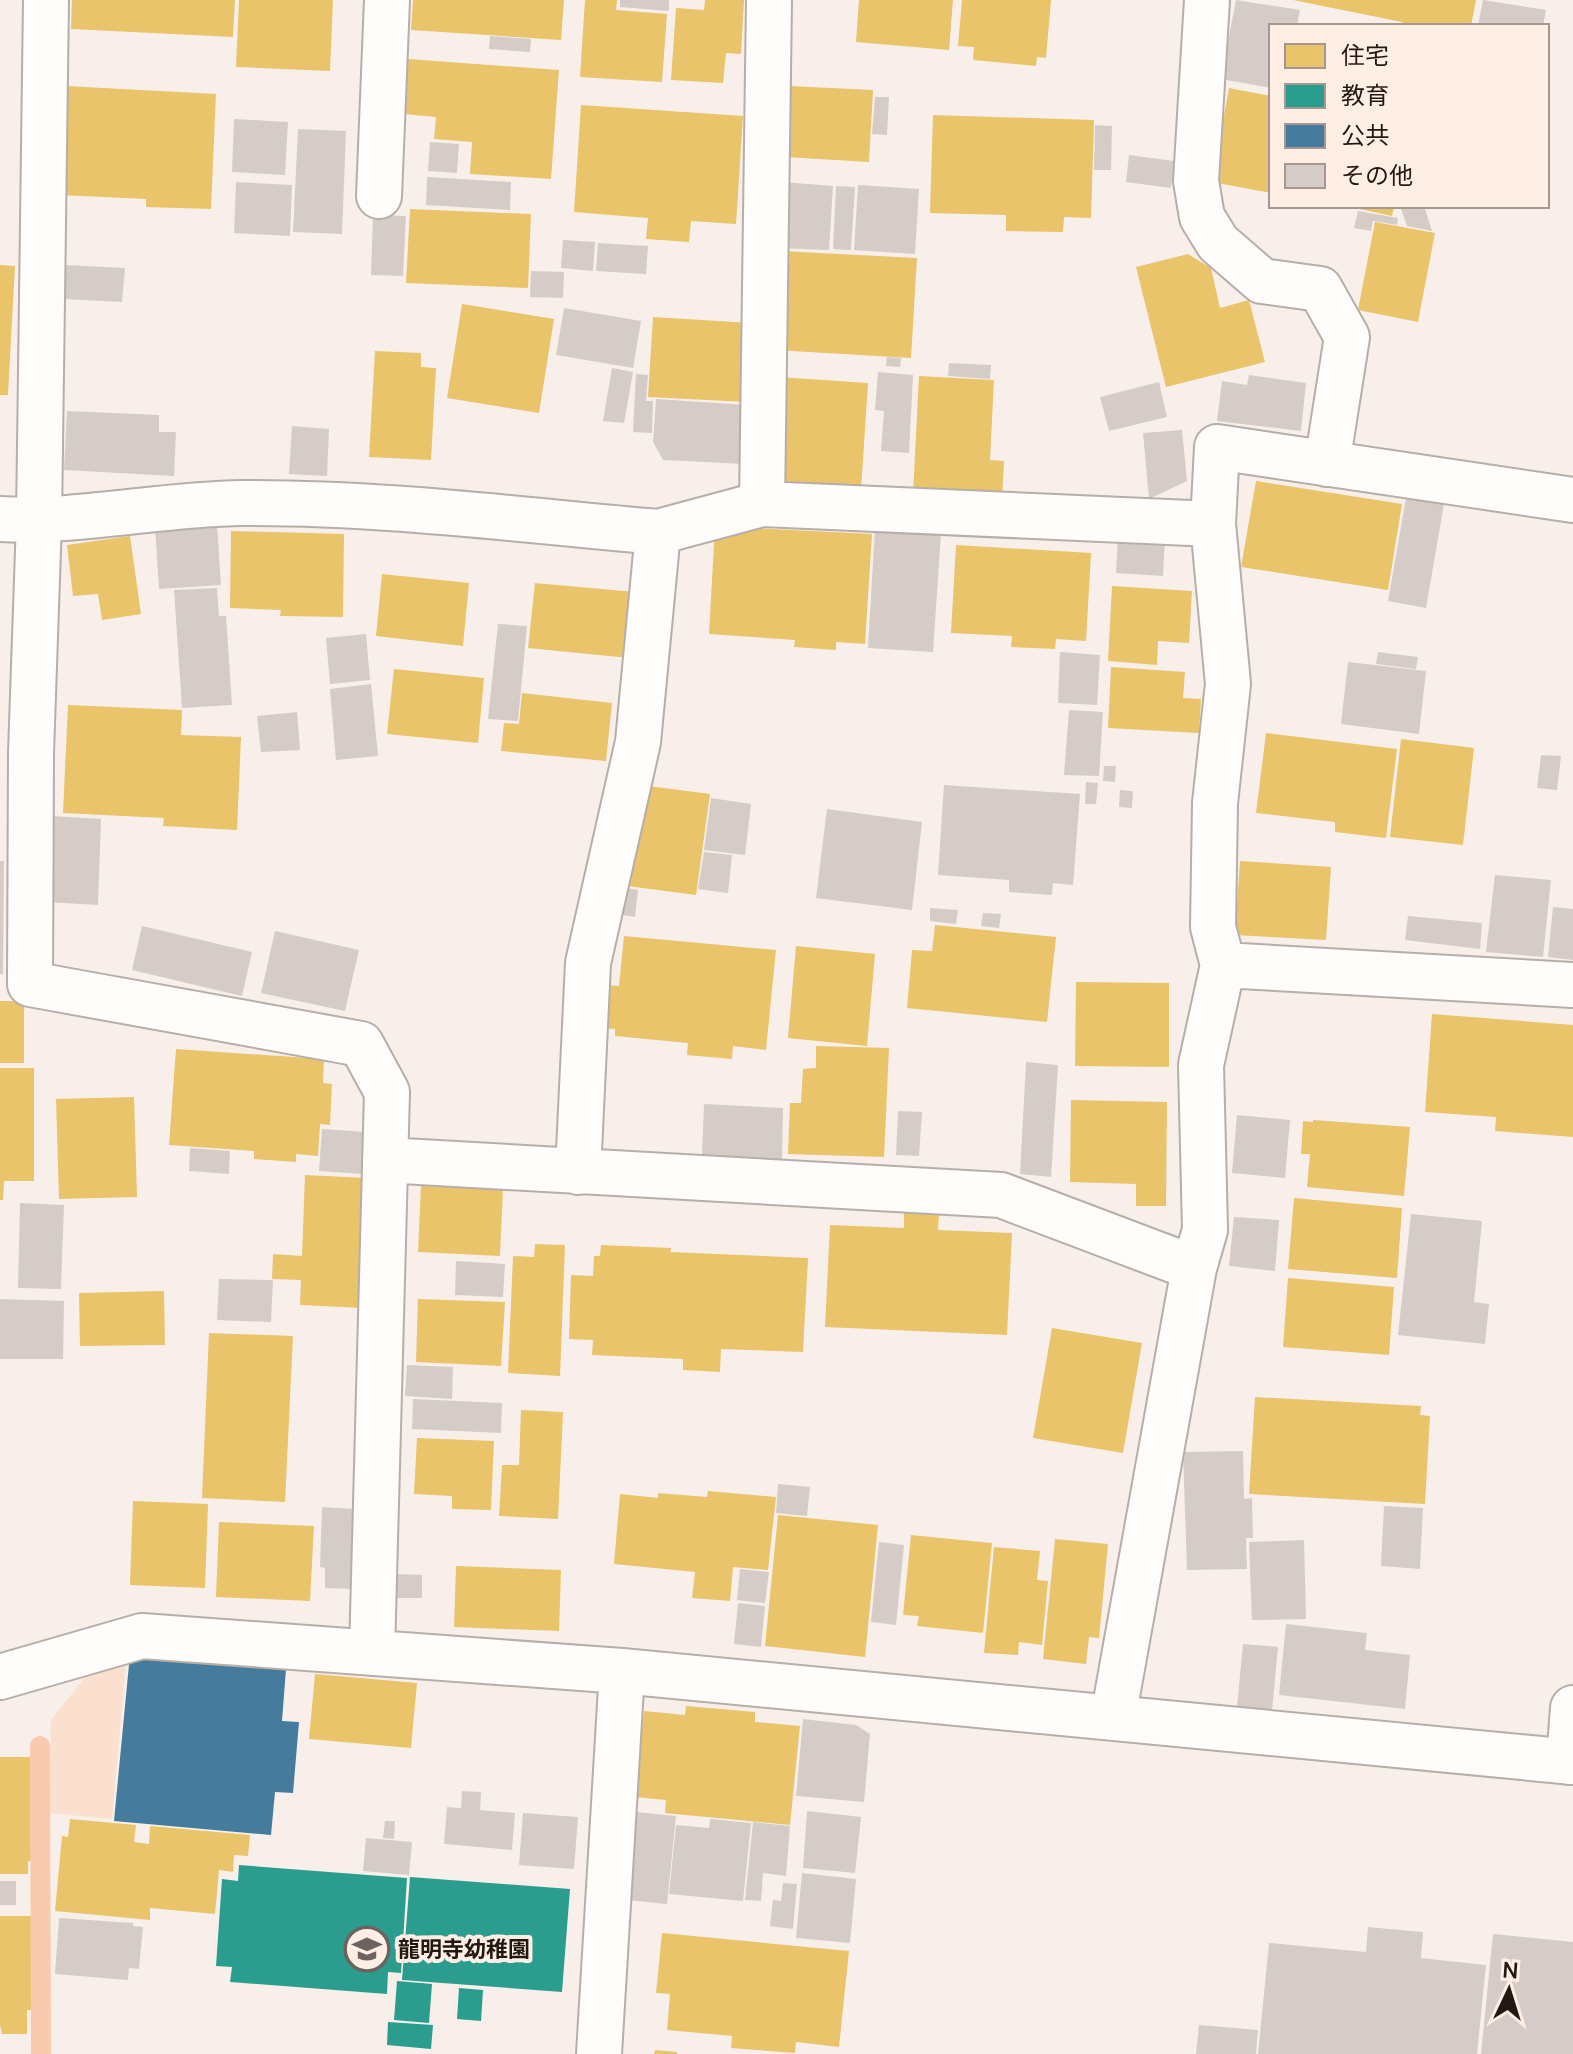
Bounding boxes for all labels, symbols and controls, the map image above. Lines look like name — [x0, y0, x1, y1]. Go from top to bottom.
legend — [1269, 24, 1549, 208]
text: 住宅 — [1341, 38, 1389, 71]
text: 教育 — [1341, 78, 1389, 111]
text: 公共 — [1341, 118, 1389, 151]
text: その他 — [1341, 158, 1413, 191]
school or university icon: 龍明寺幼稚園 — [343, 1925, 391, 1973]
place label: 龍明寺幼稚園 — [398, 1934, 530, 1964]
north arrow — [1469, 1950, 1549, 2030]
text: N — [1501, 1955, 1519, 1986]

